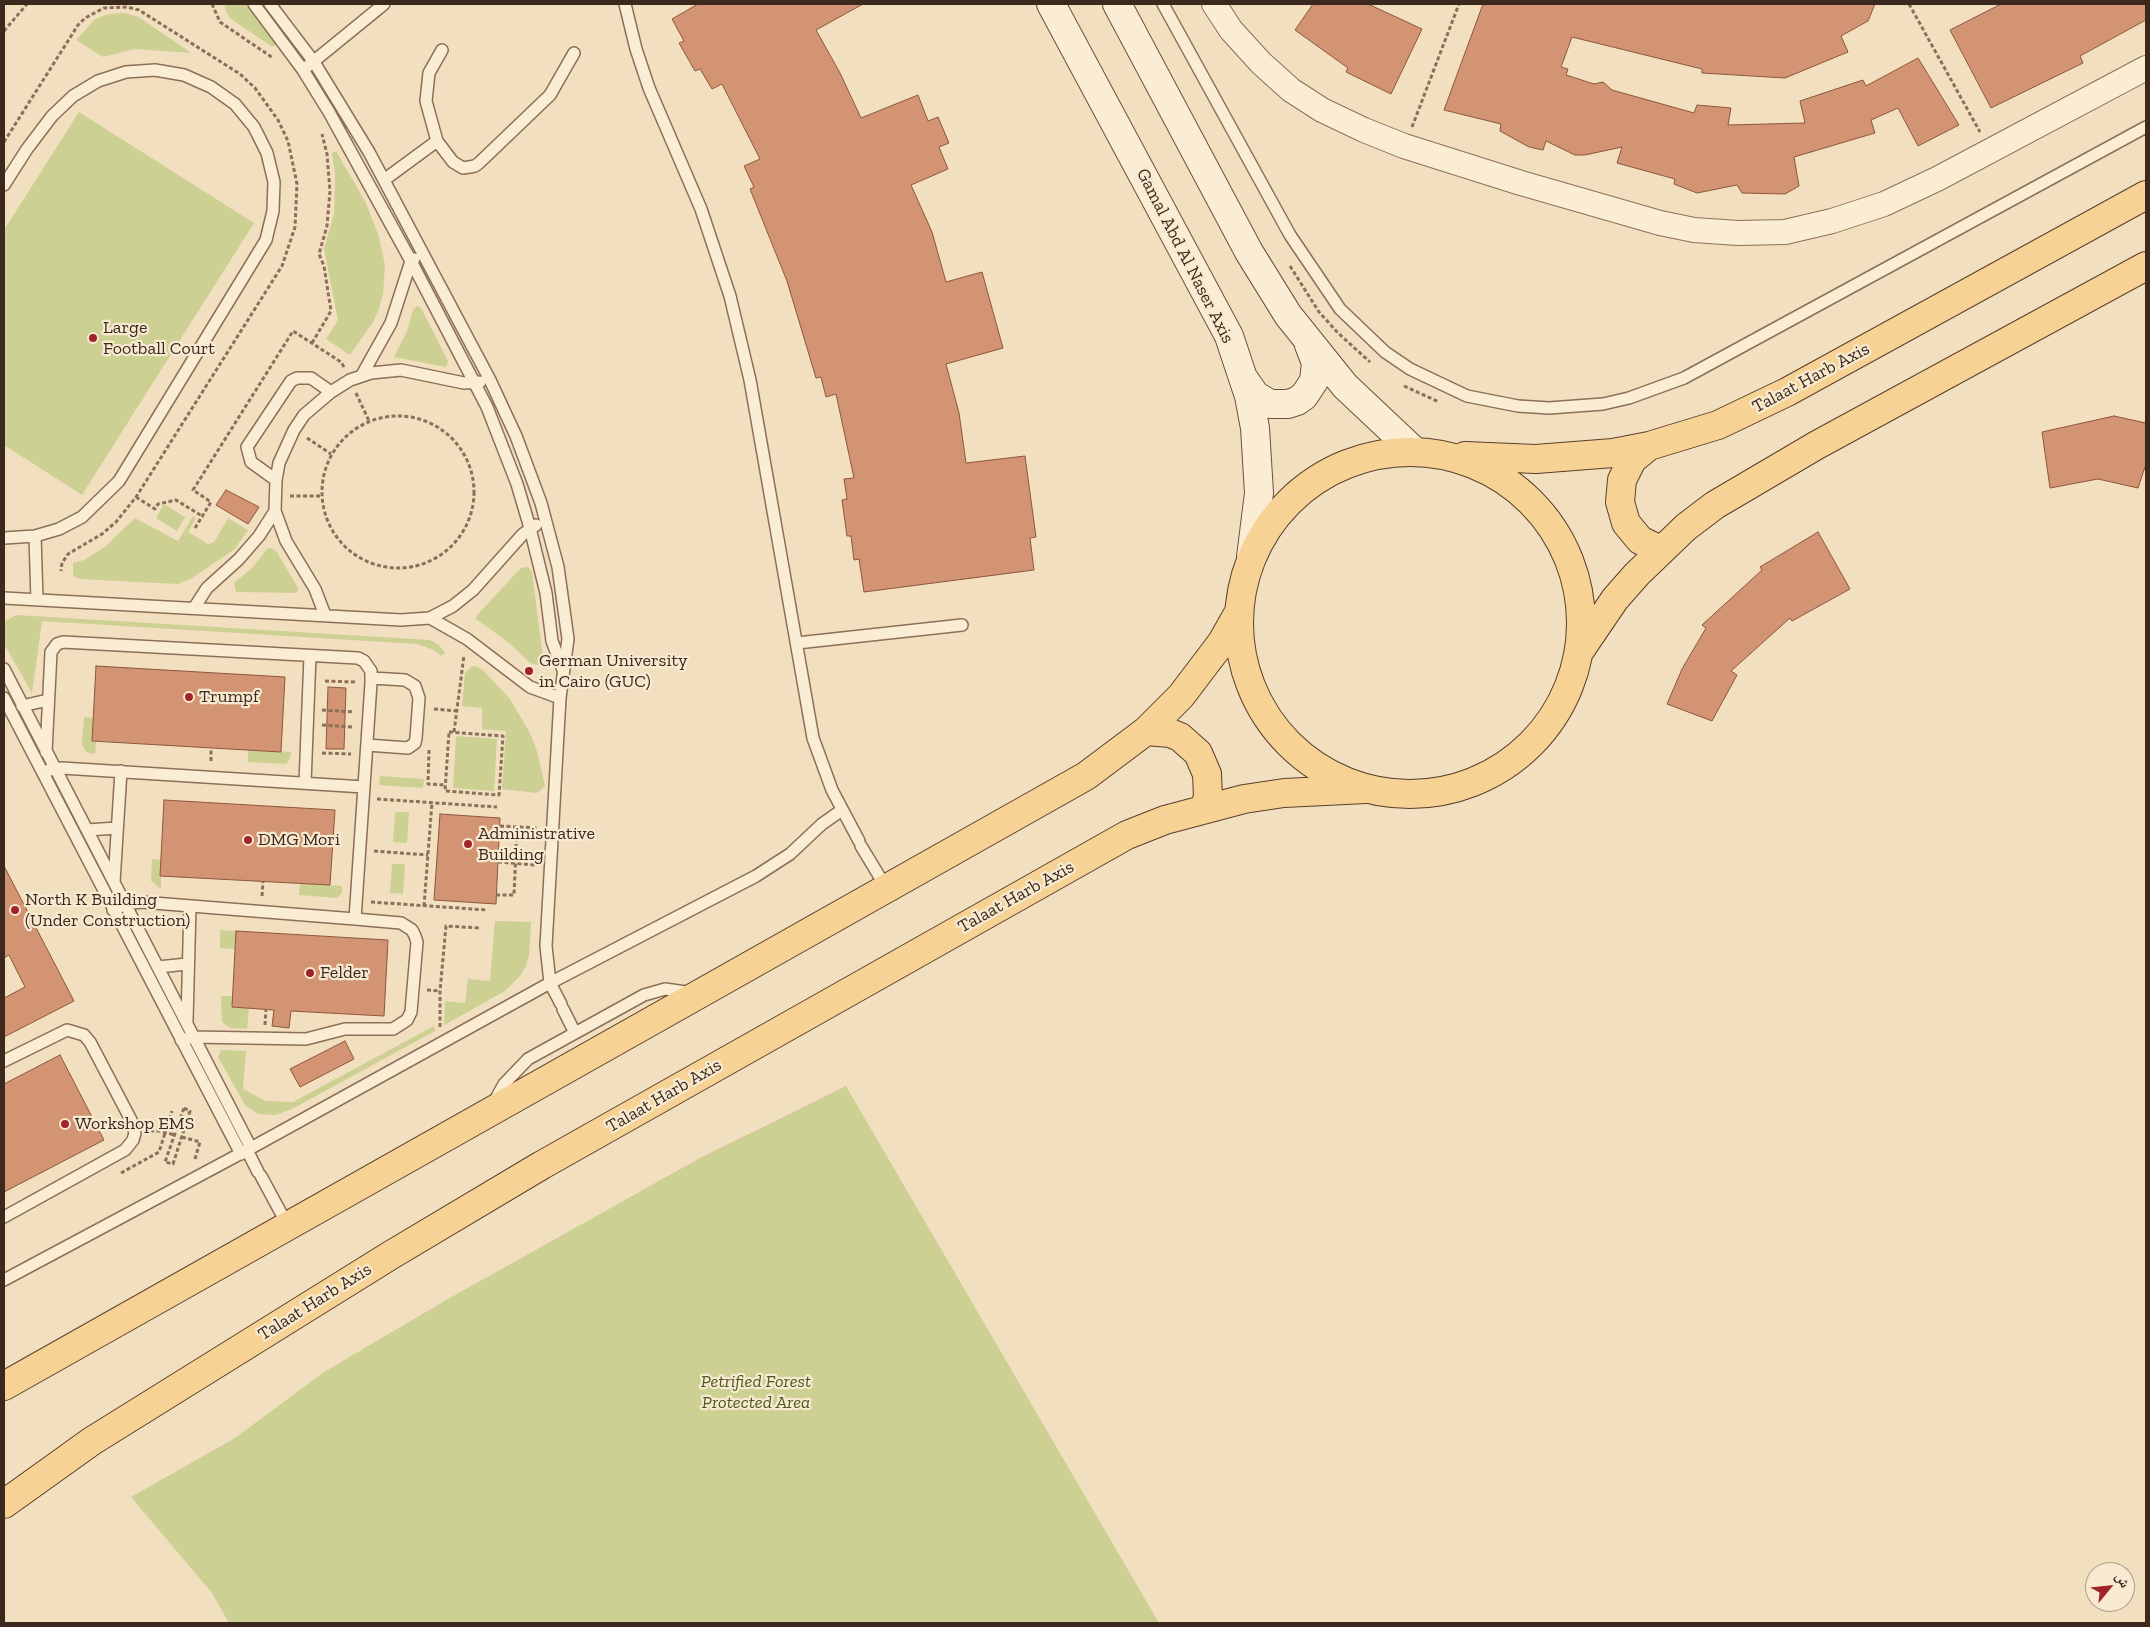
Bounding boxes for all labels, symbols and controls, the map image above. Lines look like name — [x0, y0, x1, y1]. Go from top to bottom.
street label: Gamal Abd Al Naser Axis — [1131, 165, 1239, 347]
place label: Large Football Court — [103, 317, 215, 359]
marker: Large Football Court — [87, 332, 99, 344]
street label: Talaat Harb Axis — [1749, 338, 1873, 418]
place label: German University in Cairo (GUC) — [539, 650, 687, 692]
marker: German University in Cairo (GUC) — [523, 665, 535, 677]
place label: Trumpf — [199, 686, 259, 708]
marker: Trumpf — [183, 691, 195, 703]
place label: Administrative Building — [478, 823, 595, 866]
place label: DMG Mori — [258, 829, 340, 851]
marker: DMG Mori — [242, 834, 254, 846]
marker: Administrative Building — [462, 838, 474, 850]
street label: Talaat Harb Axis — [954, 856, 1078, 938]
place label: North K Building (Under Construction) — [25, 889, 190, 932]
marker: North K Building (Under Construction) — [9, 904, 21, 916]
place label: Felder — [320, 962, 369, 984]
marker: Felder — [304, 967, 316, 979]
street label: Talaat Harb Axis — [603, 1054, 725, 1138]
place label: Workshop EMS — [75, 1113, 194, 1135]
marker: Workshop EMS — [59, 1118, 71, 1130]
street label: Talaat Harb Axis — [254, 1259, 376, 1345]
park label: Petrified Forest Protected Area — [701, 1371, 811, 1414]
north arrow — [2085, 1562, 2135, 1612]
text: ش — [2112, 1570, 2134, 1591]

